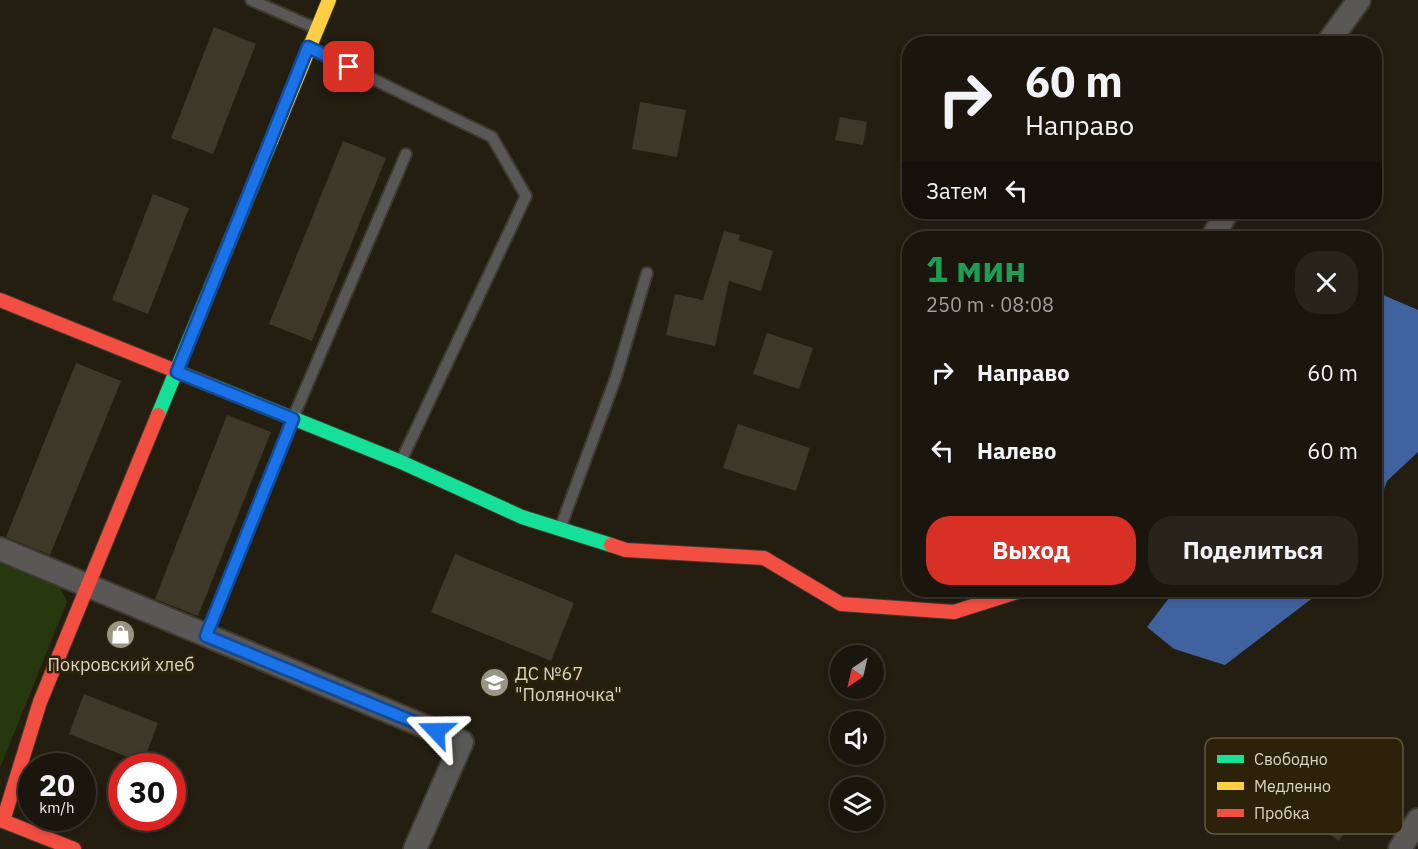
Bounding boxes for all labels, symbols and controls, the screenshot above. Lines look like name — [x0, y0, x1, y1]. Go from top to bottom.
pin — [323, 41, 374, 92]
icon: arrive — [332, 50, 365, 83]
text: 60 m — [1025, 54, 1123, 109]
icon: right — [926, 60, 1004, 138]
text: Направо — [1025, 107, 1134, 142]
icon: left — [1000, 174, 1033, 207]
text: Затем — [926, 176, 988, 205]
text: 1 мин — [926, 245, 1026, 292]
button: close — [1295, 251, 1358, 314]
text: 250 m · 08:08 — [926, 291, 1054, 318]
icon: right — [926, 356, 959, 389]
text: Направо — [977, 358, 1070, 387]
text: 60 m — [1307, 358, 1358, 387]
icon: left — [926, 434, 959, 467]
text: Налево — [977, 436, 1056, 465]
text: 60 m — [1307, 436, 1358, 465]
button: Выход — [926, 516, 1136, 585]
button: Поделиться — [1148, 516, 1358, 585]
shop icon: Покровский хлеб — [105, 619, 137, 651]
north arrow — [830, 645, 884, 699]
map controls — [830, 645, 884, 831]
place label: Покровский хлеб — [48, 653, 194, 676]
place label: ДС №67 "Поляночка" — [515, 662, 622, 706]
school or university icon: ДС №67 "Поляночка" — [478, 667, 510, 699]
position arrow — [404, 699, 468, 763]
button: sound — [830, 711, 884, 765]
legend — [1205, 738, 1403, 834]
text: Свободно — [1254, 749, 1328, 769]
speed limit sign: 30 — [108, 753, 186, 831]
text: 20 — [39, 765, 75, 804]
text: Медленно — [1254, 776, 1331, 796]
button: layers — [830, 777, 884, 831]
text: km/h — [39, 798, 75, 817]
text: Пробка — [1254, 803, 1310, 823]

